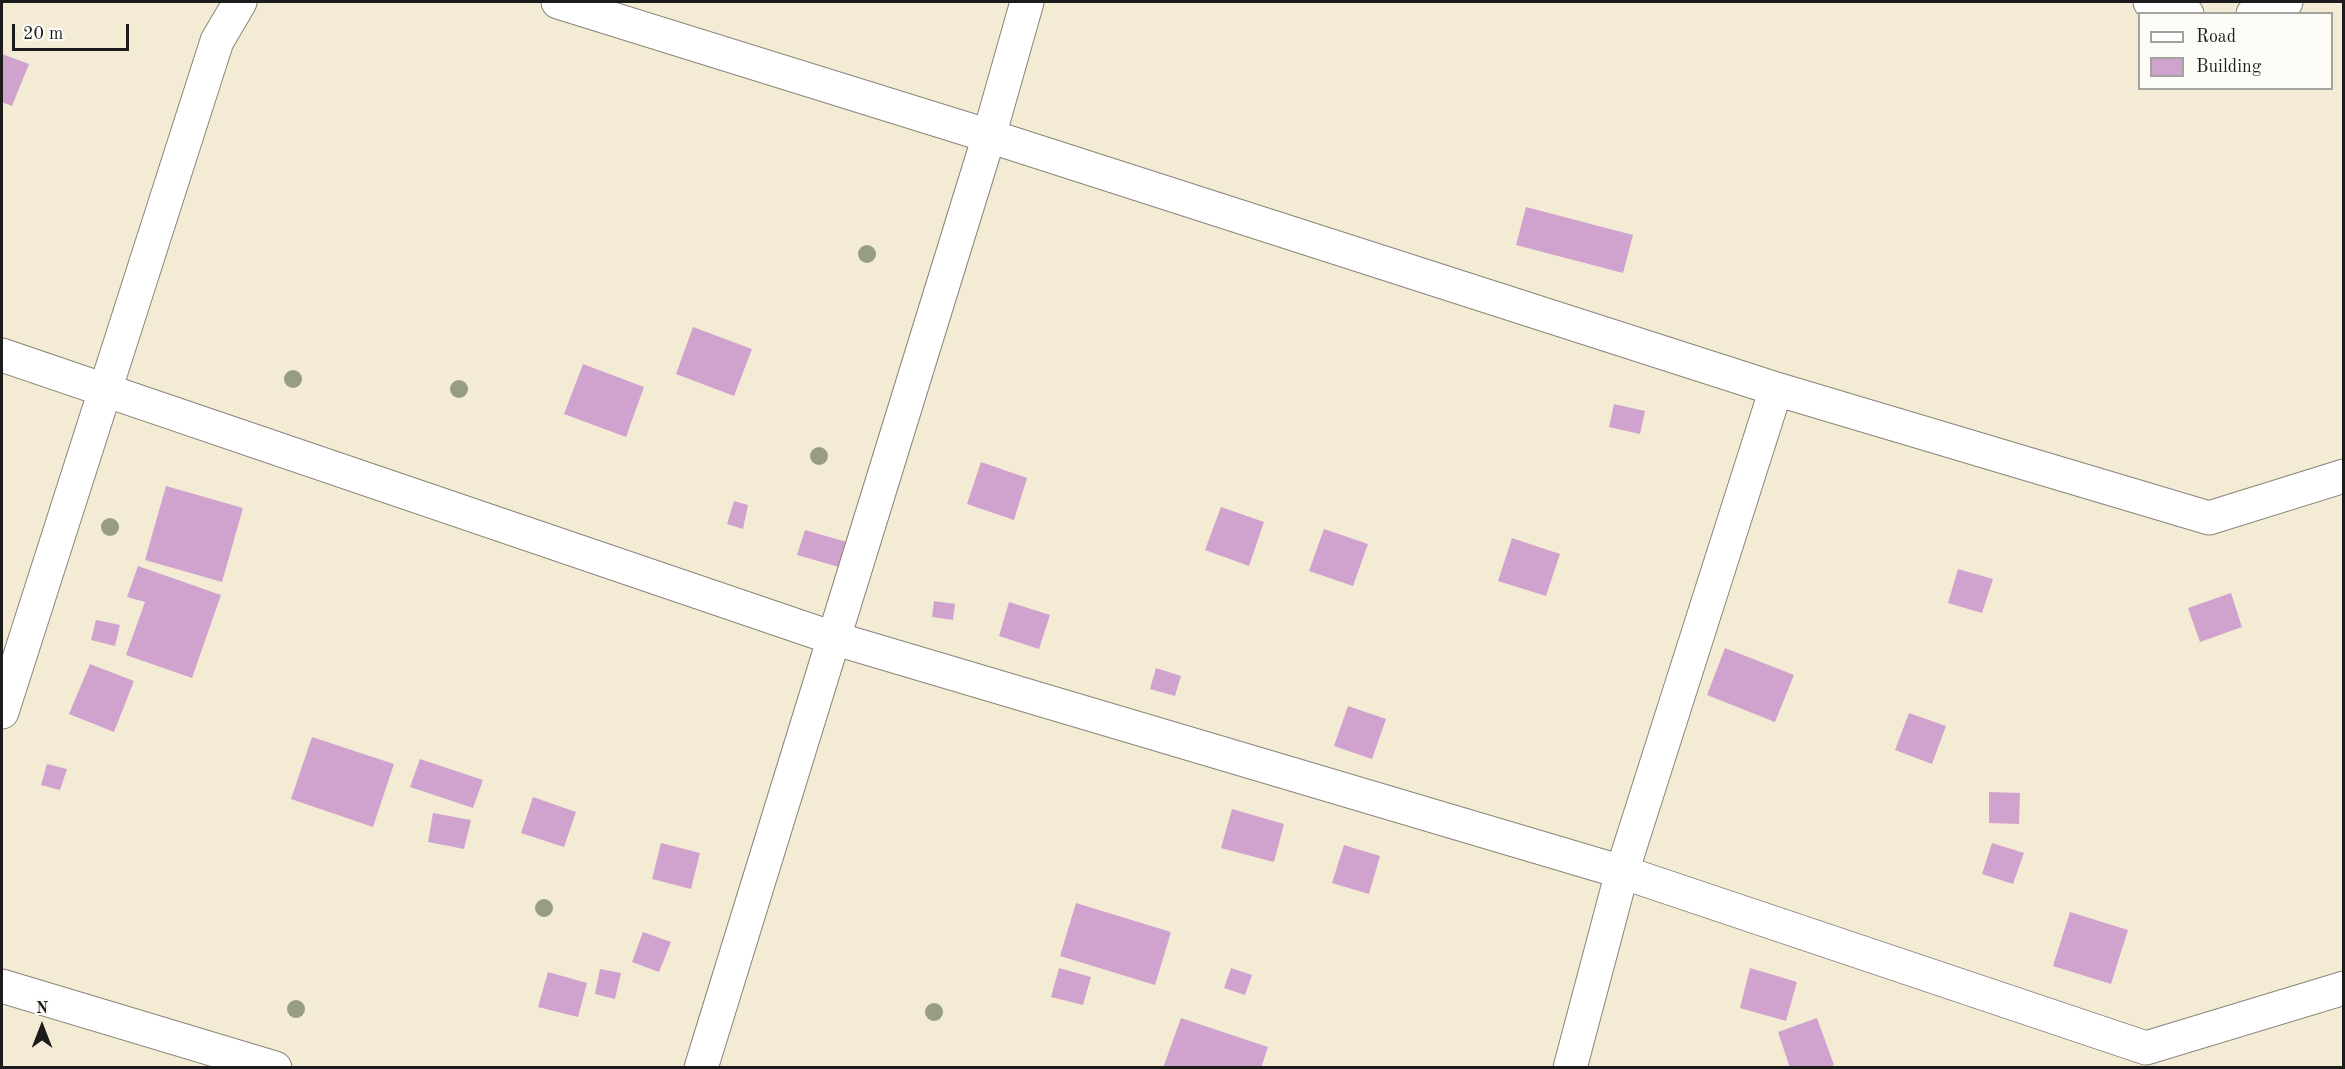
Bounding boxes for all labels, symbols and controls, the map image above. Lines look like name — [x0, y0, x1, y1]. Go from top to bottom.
scale bar — [15, 12, 132, 50]
legend — [2138, 12, 2333, 90]
text: 20 m — [23, 25, 63, 43]
text: Road — [2196, 28, 2236, 46]
text: Building — [2196, 58, 2261, 76]
north arrow — [12, 997, 72, 1057]
text: N — [36, 1001, 48, 1017]

